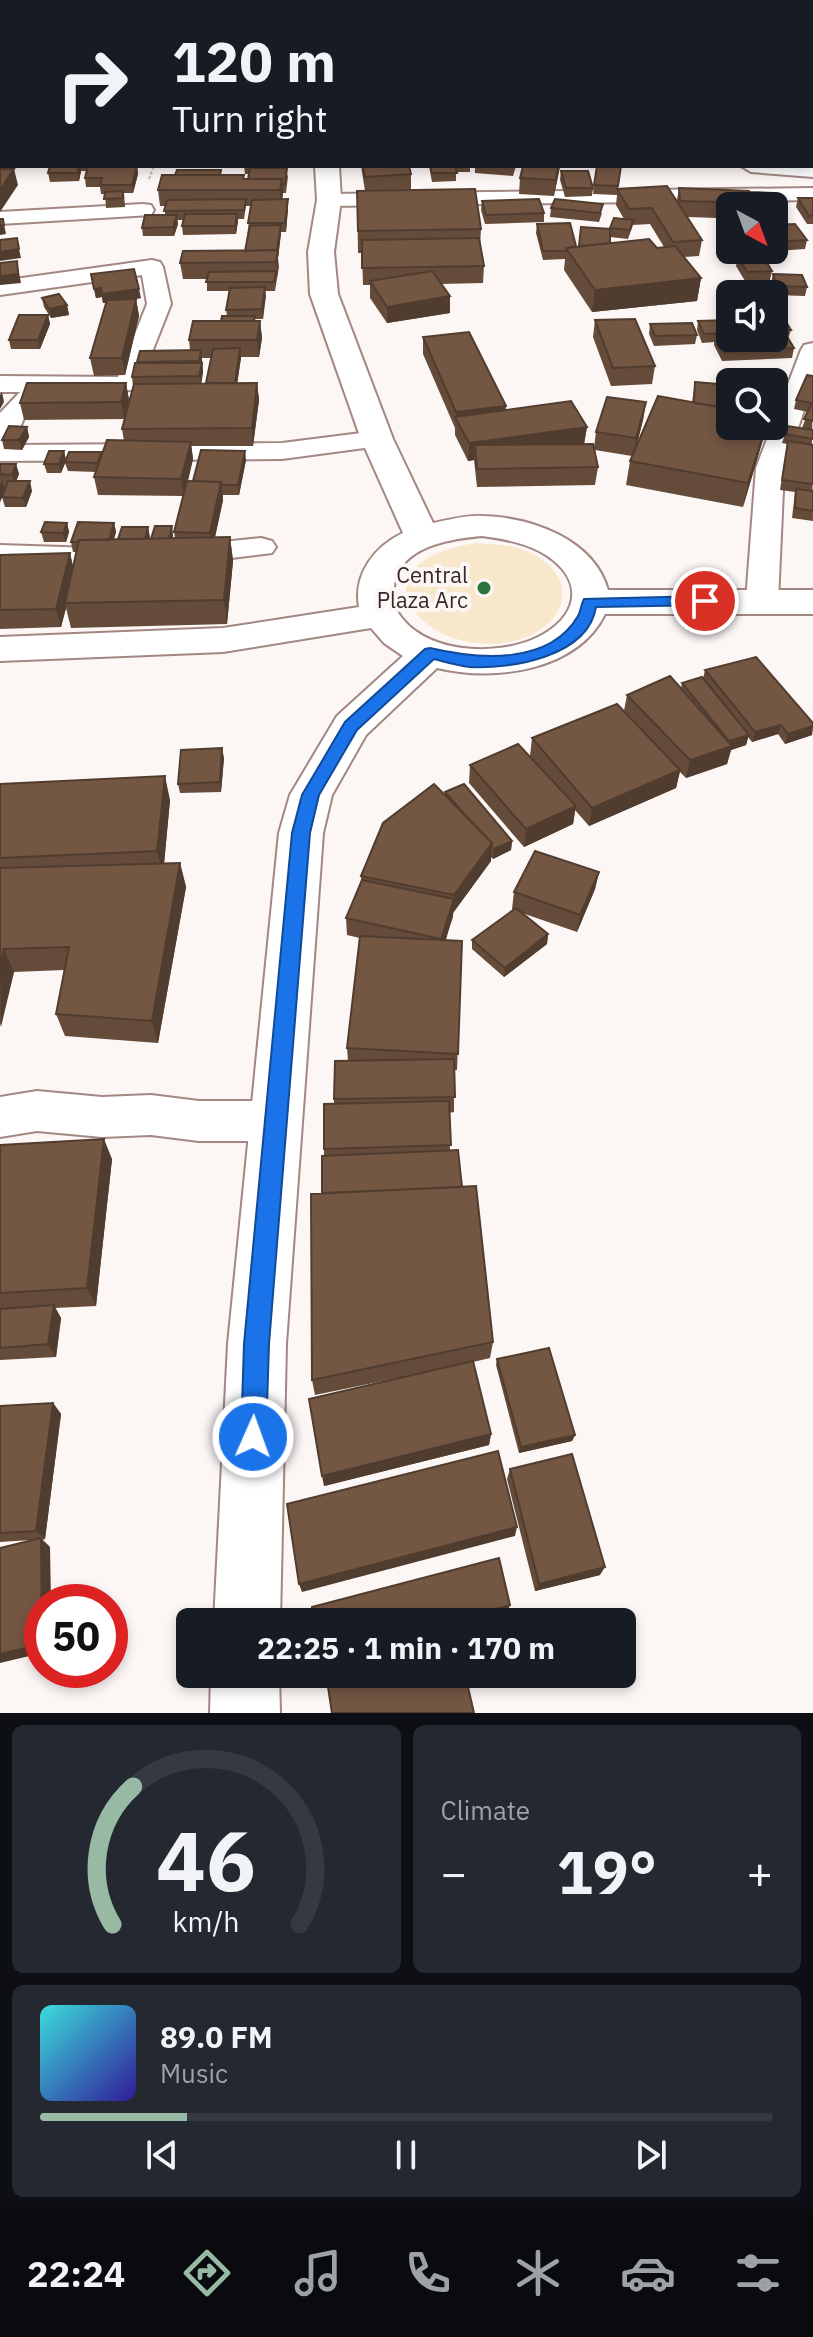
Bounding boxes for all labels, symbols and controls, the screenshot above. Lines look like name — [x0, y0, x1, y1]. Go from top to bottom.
text: 120 m — [172, 25, 336, 97]
icon: right — [40, 32, 144, 136]
text: Turn right — [172, 95, 328, 142]
north arrow — [716, 192, 788, 264]
map controls — [716, 192, 788, 440]
button: sound — [716, 280, 788, 352]
button: search — [716, 368, 788, 440]
place label: Central Plaza Arc — [377, 560, 468, 614]
pin — [671, 567, 739, 635]
marker: Central Plaza Arc — [475, 579, 493, 597]
icon: arrive — [683, 579, 727, 623]
position arrow — [211, 1395, 295, 1479]
speed limit sign: 50 — [24, 1584, 128, 1688]
text: 22:25 · 1 min · 170 m — [257, 1628, 555, 1667]
text: Climate — [441, 1793, 530, 1827]
text: 46 — [156, 1806, 256, 1914]
text: 19° — [557, 1832, 657, 1911]
text: − — [441, 1844, 467, 1901]
text: + — [747, 1844, 773, 1901]
text: km/h — [173, 1903, 240, 1940]
text: 89.0 FM — [160, 2017, 273, 2056]
text: Music — [160, 2056, 228, 2090]
icon: previous — [140, 2133, 184, 2177]
icon: pause — [384, 2133, 428, 2177]
icon: next — [629, 2133, 673, 2177]
icon: directions — [179, 2245, 235, 2301]
icon: music — [290, 2245, 346, 2301]
icon: phone — [400, 2245, 456, 2301]
icon: climate — [510, 2245, 566, 2301]
icon: car — [620, 2245, 676, 2301]
icon: filters — [730, 2245, 786, 2301]
text: 22:24 — [27, 2250, 125, 2297]

